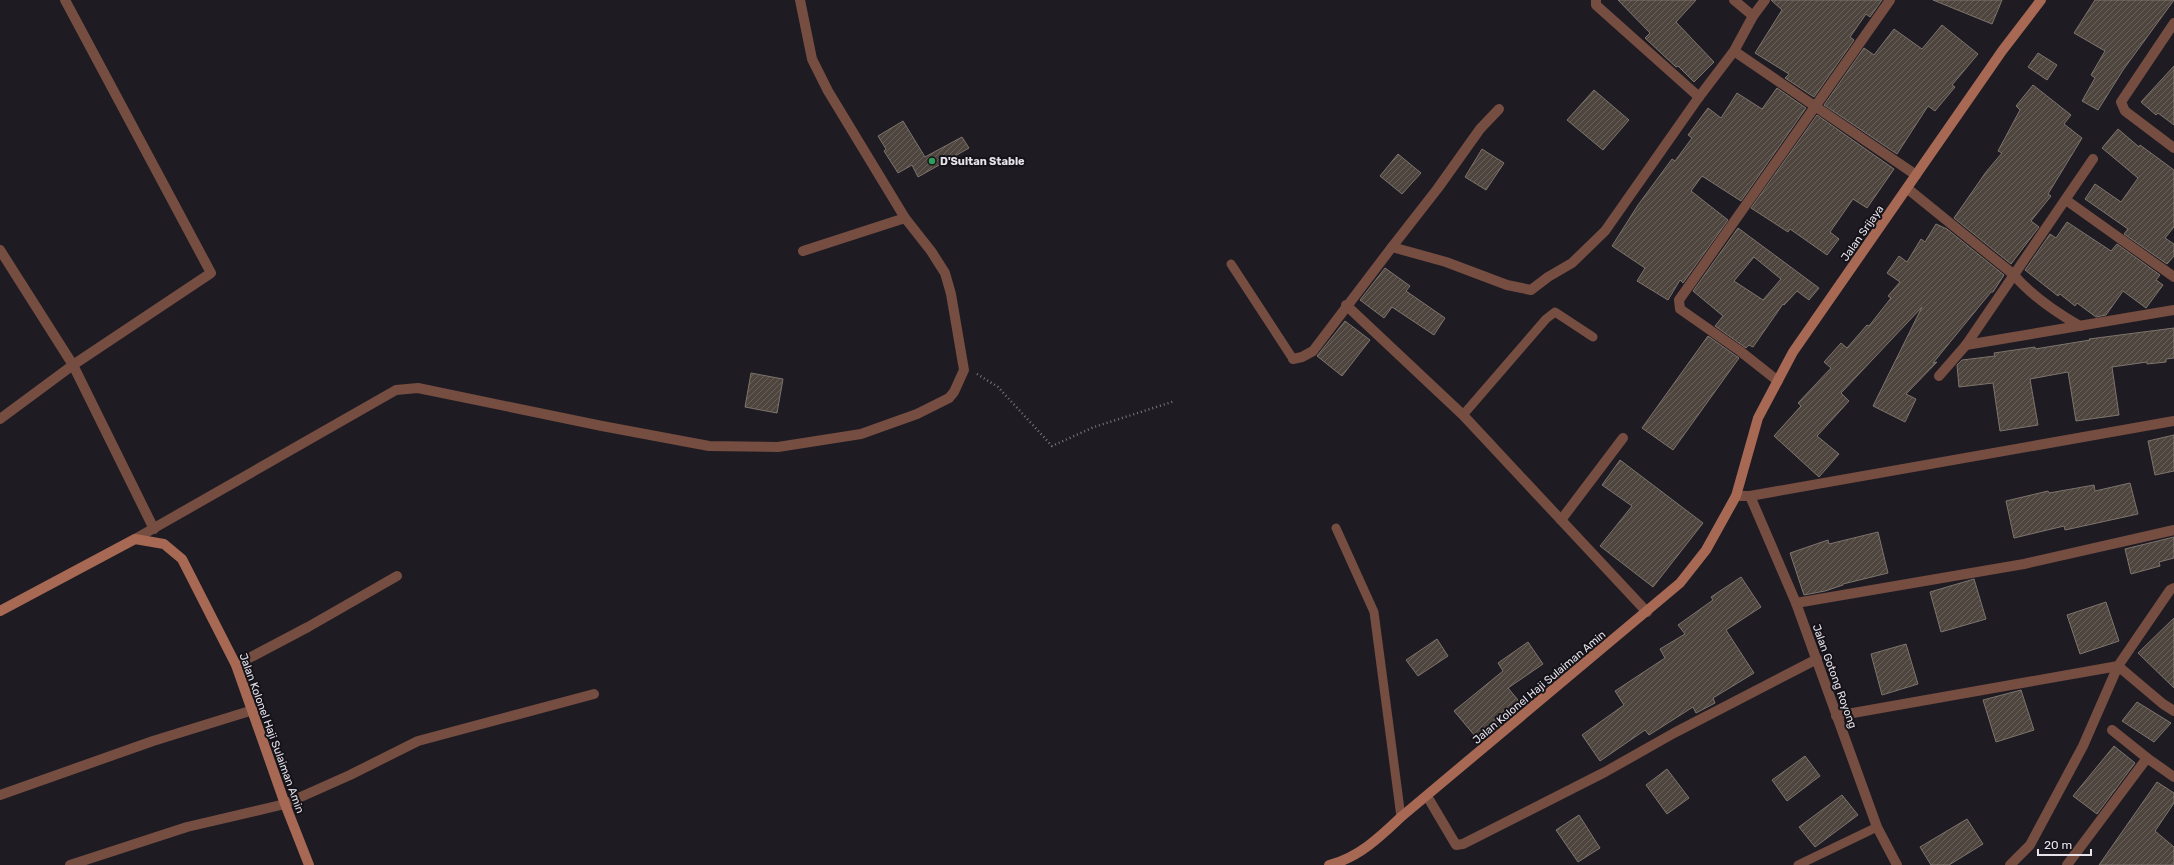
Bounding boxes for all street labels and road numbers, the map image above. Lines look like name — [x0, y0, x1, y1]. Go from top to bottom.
street label: Jalan Srijaya — [1838, 203, 1887, 264]
street label: Jalan Gotong Royong — [1810, 622, 1859, 730]
street label: Jalan Kolonel Haji Sulaiman Amin — [1470, 628, 1608, 747]
street label: Jalan Kolonel Haji Sulaiman Amin — [236, 651, 307, 815]

